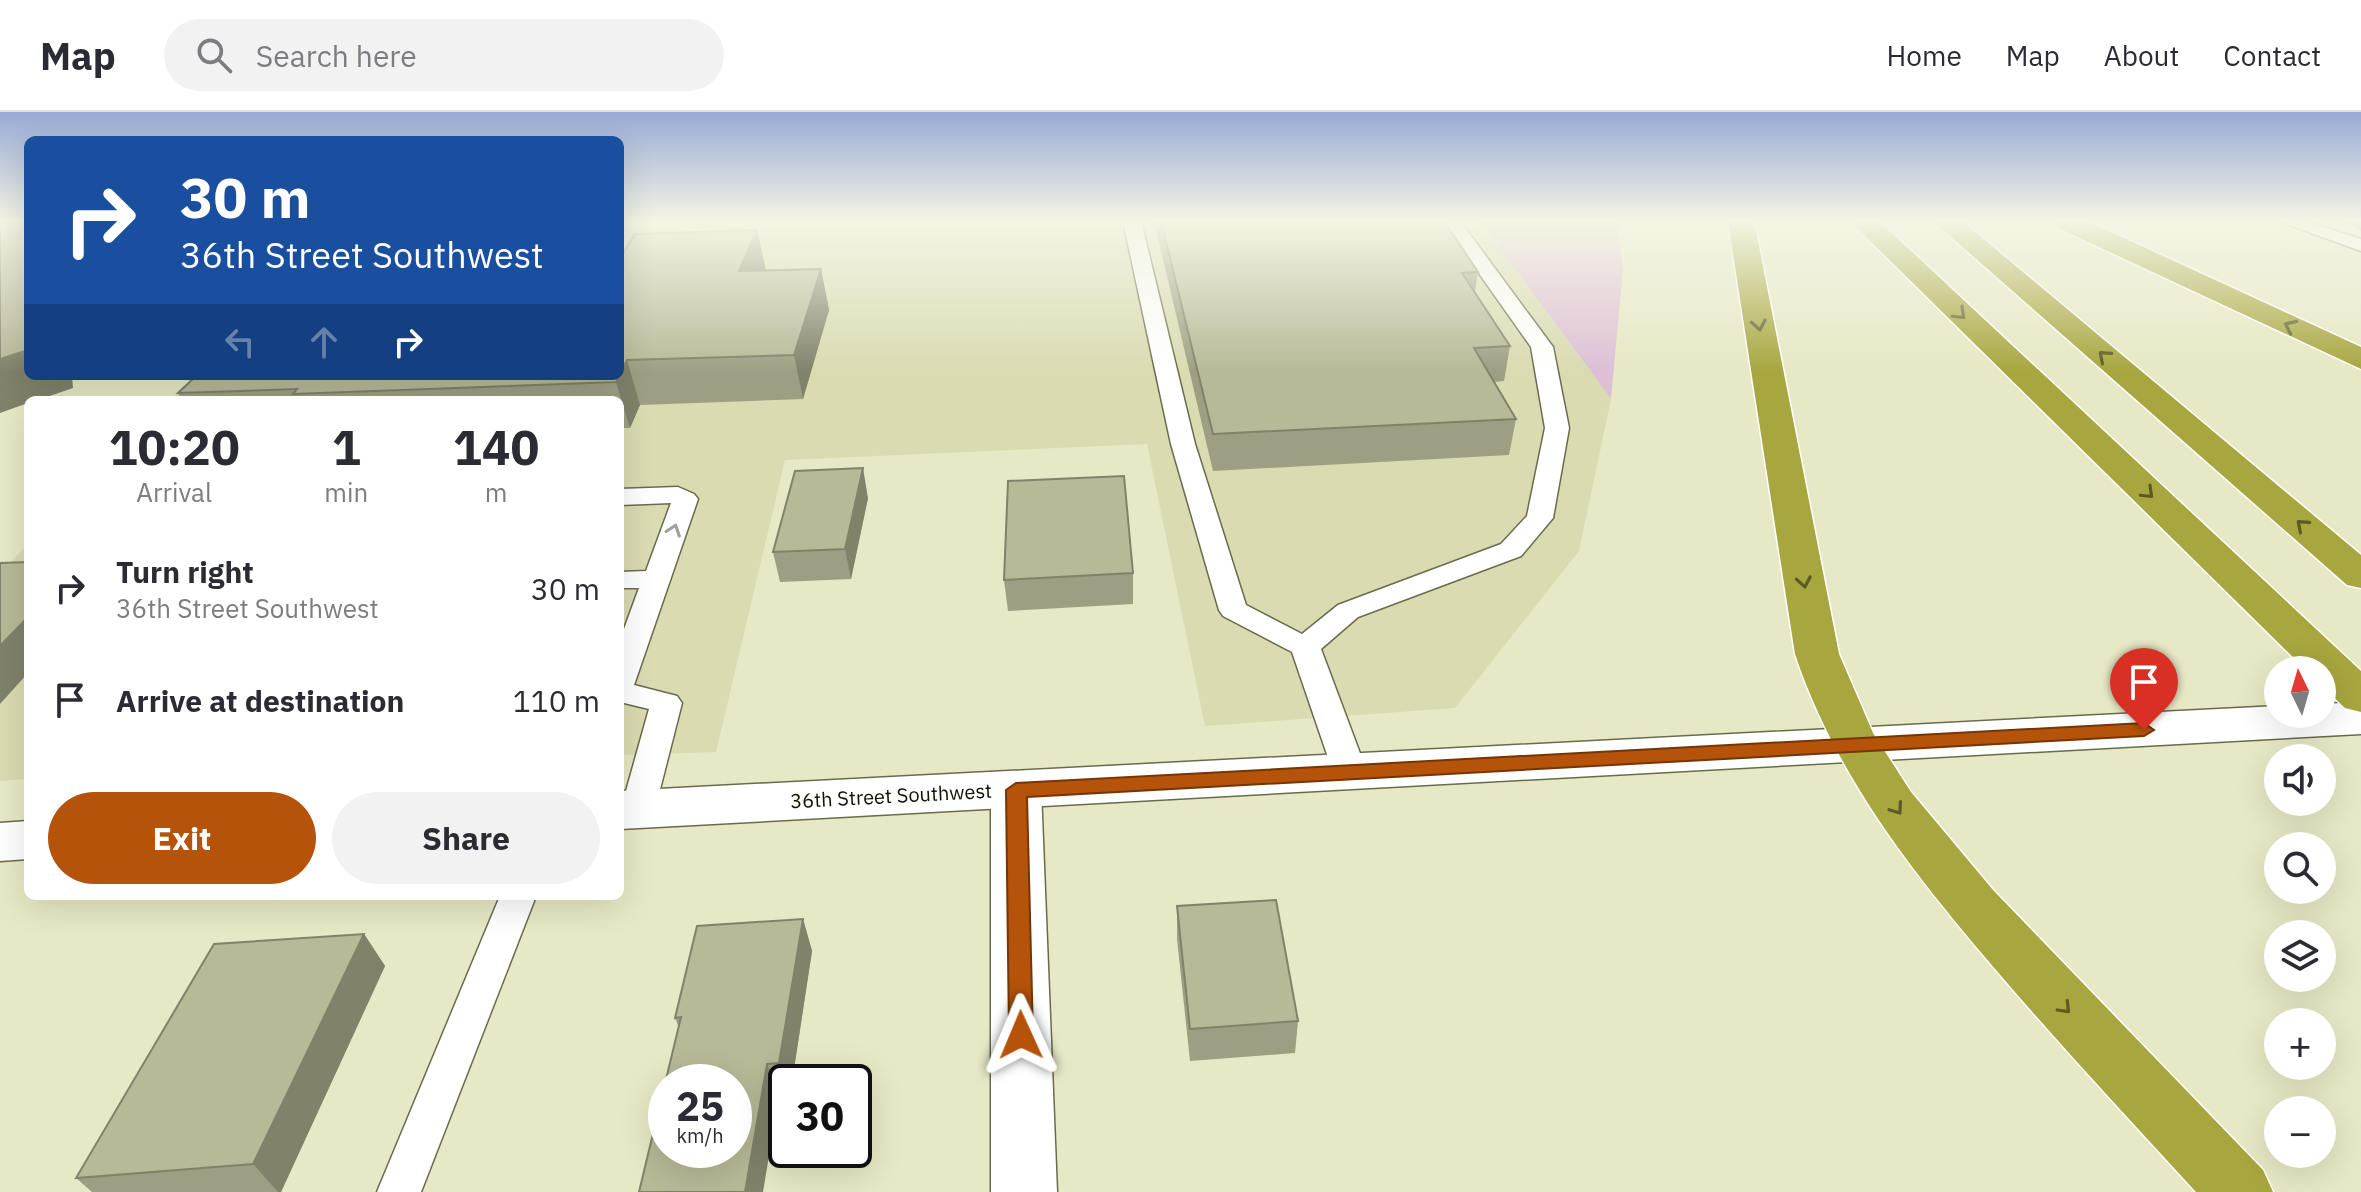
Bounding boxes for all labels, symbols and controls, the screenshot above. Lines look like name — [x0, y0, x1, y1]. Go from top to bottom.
search box — [164, 19, 724, 91]
text: Map — [40, 31, 116, 80]
icon: search — [192, 33, 236, 77]
text: Search here — [256, 36, 417, 75]
text: Home — [1886, 37, 1962, 74]
text: Map — [2006, 37, 2060, 74]
text: About — [2104, 37, 2179, 74]
text: Contact — [2223, 37, 2321, 74]
text: 30 m — [180, 161, 310, 233]
icon: right — [48, 168, 152, 272]
text: 36th Street Southwest — [180, 231, 544, 278]
one-way arrow — [1951, 304, 1965, 319]
one-way arrow — [1750, 319, 1767, 332]
icon: left — [218, 320, 262, 364]
icon: ahead — [302, 320, 346, 364]
icon: right — [386, 320, 430, 364]
one-way arrow — [2284, 320, 2298, 336]
one-way arrow — [2099, 351, 2114, 366]
text: 10:20 — [109, 416, 240, 478]
text: 1 — [332, 416, 361, 478]
text: 140 — [453, 416, 539, 478]
text: Arrival — [136, 475, 212, 509]
text: min — [324, 475, 368, 509]
text: m — [485, 475, 507, 509]
one-way arrow — [2139, 484, 2153, 498]
one-way arrow — [2296, 520, 2311, 535]
one-way arrow — [665, 524, 681, 538]
text: Turn right — [116, 552, 254, 591]
icon: right — [48, 566, 92, 610]
text: 30 m — [531, 569, 600, 608]
one-way arrow — [1795, 575, 1812, 588]
text: 36th Street Southwest — [116, 591, 379, 625]
pin — [2110, 648, 2178, 730]
north arrow — [2264, 656, 2336, 728]
map controls — [2264, 656, 2336, 1168]
icon: arrive — [2122, 660, 2166, 704]
icon: arrive — [48, 678, 92, 722]
text: Arrive at destination — [116, 681, 404, 720]
text: 110 m — [513, 681, 600, 720]
button: sound — [2264, 744, 2336, 816]
street label: 36th Street Southwest — [789, 777, 993, 814]
button: Exit — [48, 792, 316, 884]
button: Share — [332, 792, 600, 884]
one-way arrow — [1887, 801, 1902, 815]
button: search — [2264, 832, 2336, 904]
button: layers — [2264, 920, 2336, 992]
position arrow — [979, 993, 1063, 1077]
one-way arrow — [2055, 999, 2070, 1013]
button: + — [2264, 1008, 2336, 1080]
speed limit sign: 30 — [768, 1064, 872, 1168]
text: 25 — [676, 1080, 724, 1132]
button: − — [2264, 1096, 2336, 1168]
text: km/h — [676, 1122, 724, 1149]

